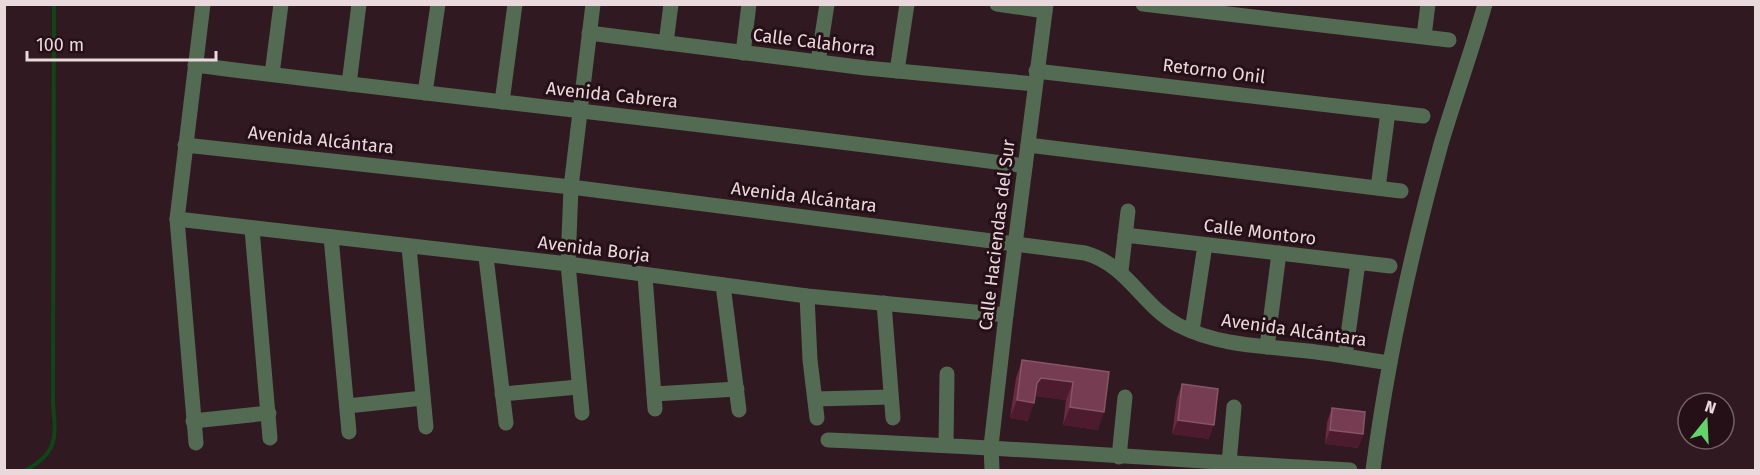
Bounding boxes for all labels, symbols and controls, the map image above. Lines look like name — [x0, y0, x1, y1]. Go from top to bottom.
scale bar — [27, 24, 216, 62]
street label: Calle Calahorra — [752, 24, 876, 60]
text: 100 m — [36, 34, 84, 56]
street label: Retorno Onil — [1161, 54, 1267, 88]
street label: Avenida Cabrera — [545, 77, 679, 113]
street label: Avenida Alcántara — [247, 121, 395, 159]
street label: Calle Haciendas del Sur — [974, 138, 1020, 332]
street label: Avenida Alcántara — [730, 177, 878, 217]
street label: Calle Montoro — [1202, 214, 1318, 250]
street label: Avenida Borja — [537, 231, 651, 267]
street label: Avenida Alcántara — [1220, 309, 1368, 351]
north arrow — [1676, 391, 1736, 451]
text: N — [1703, 397, 1718, 418]

